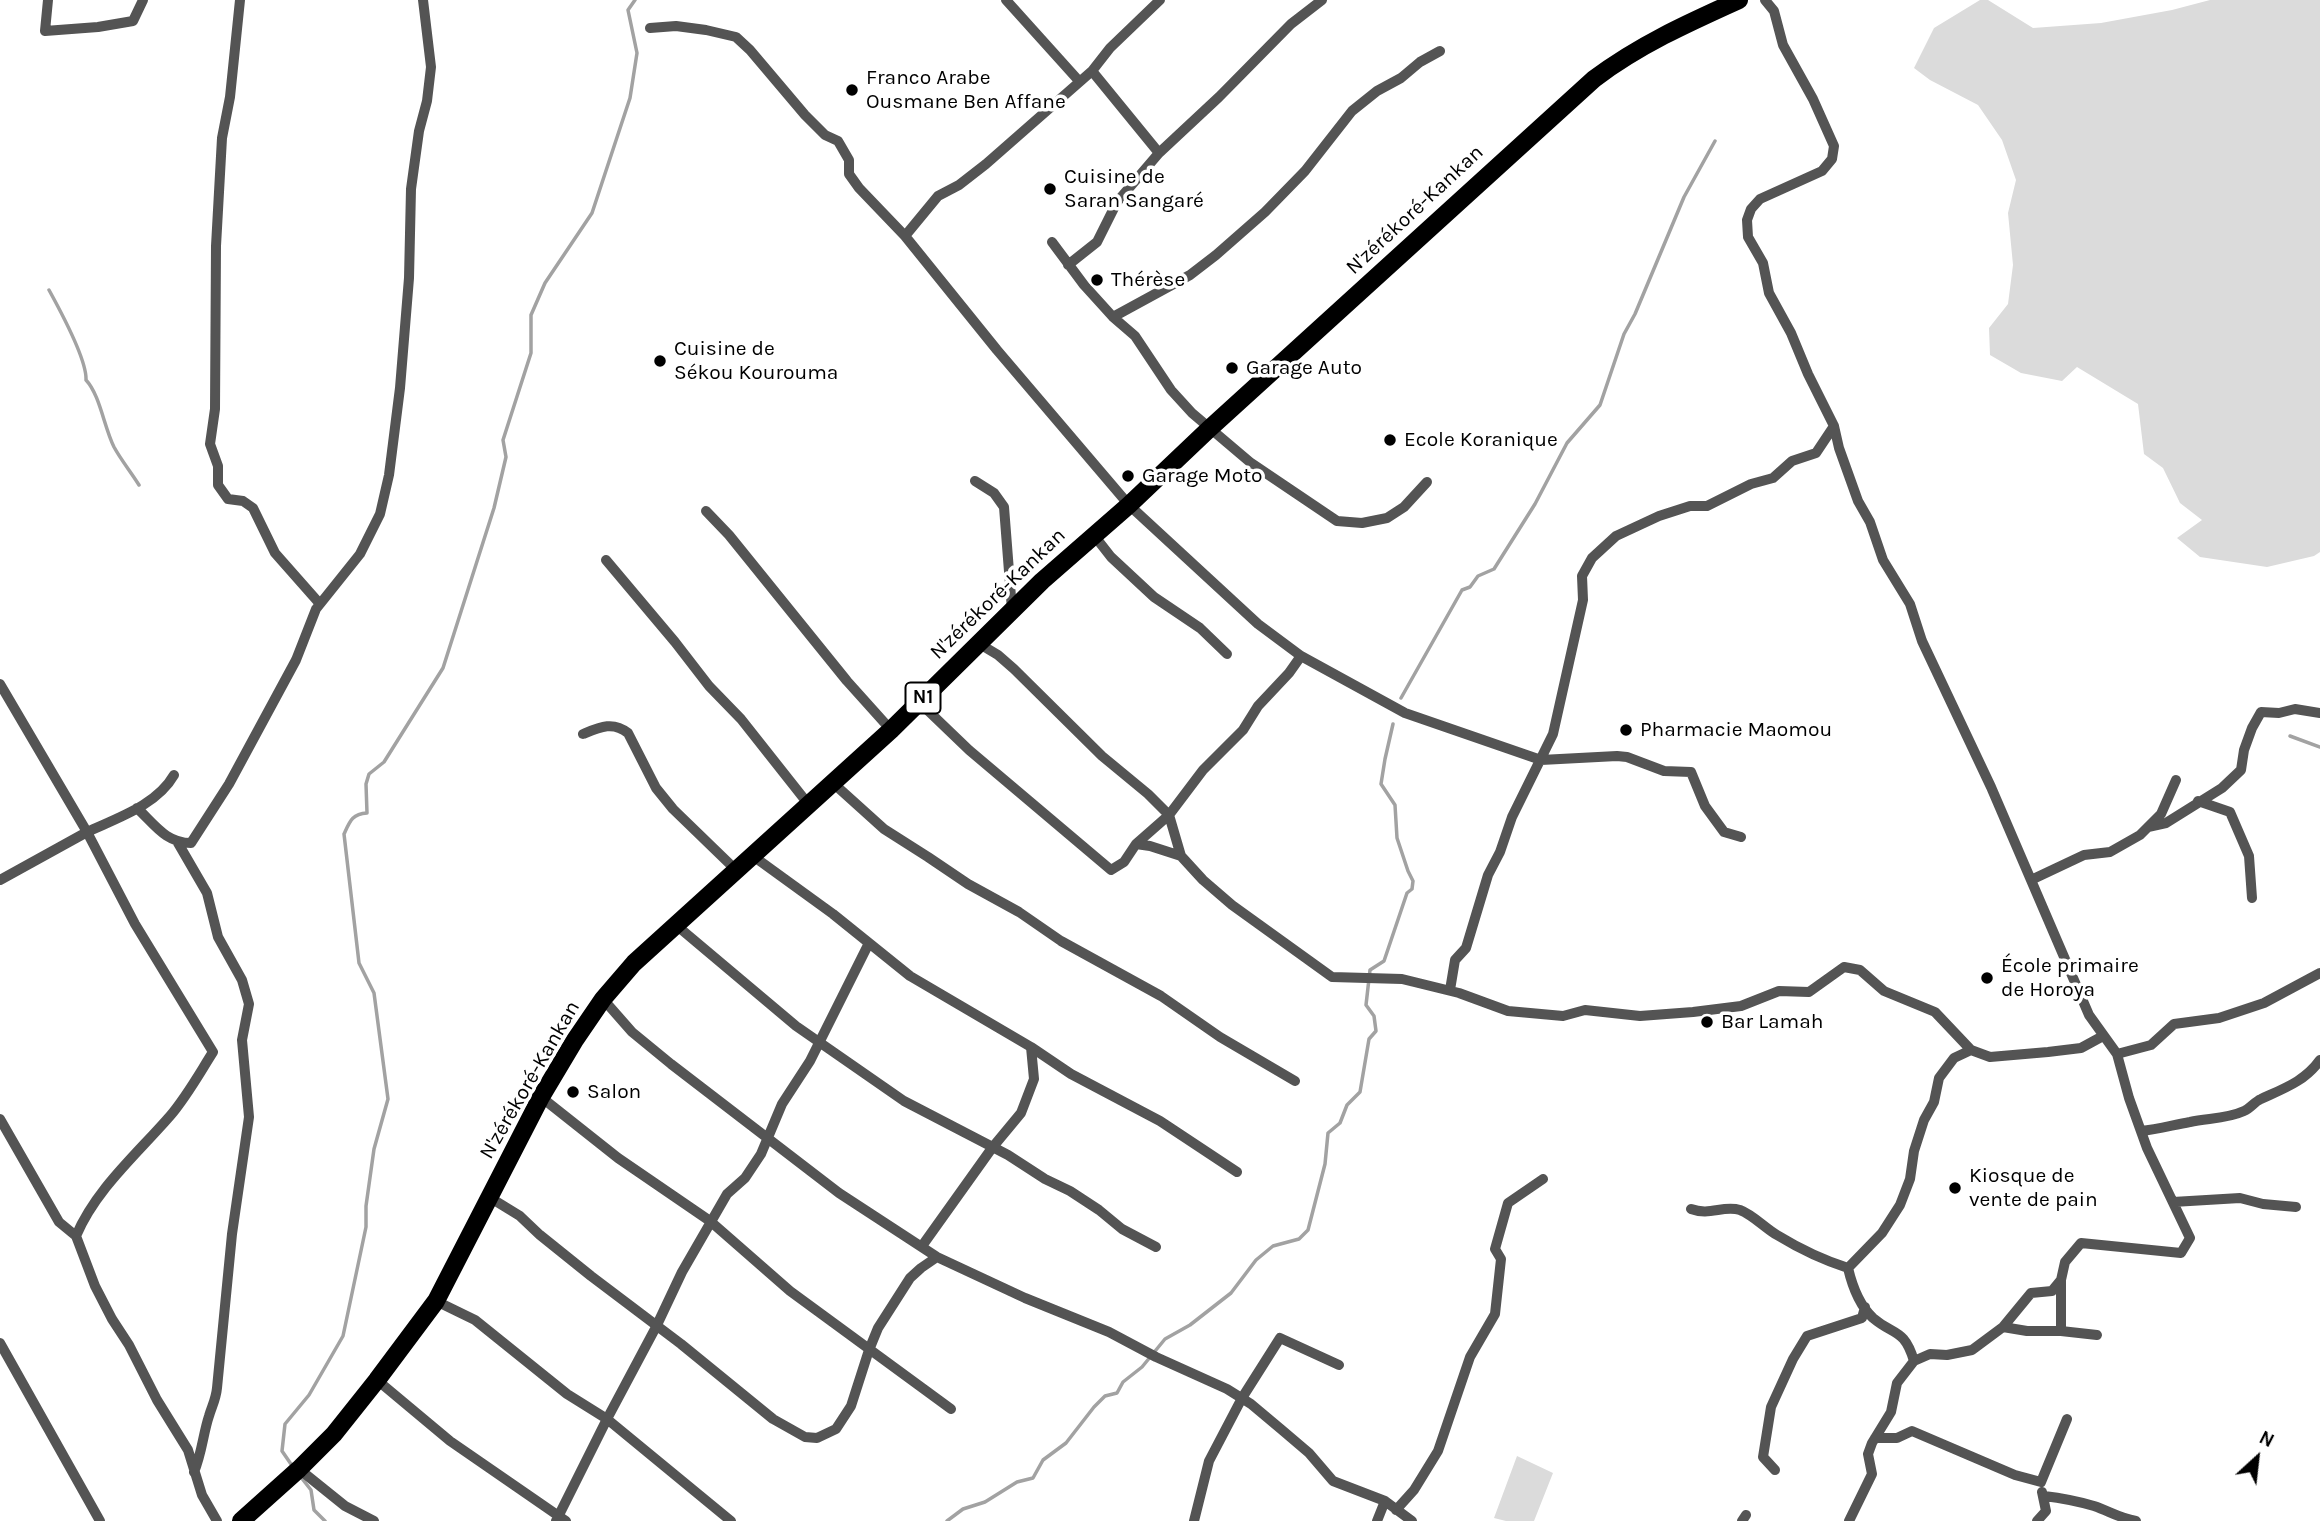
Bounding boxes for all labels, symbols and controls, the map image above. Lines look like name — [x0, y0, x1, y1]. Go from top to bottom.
place label: Franco Arabe Ousmane Ben Affane — [866, 65, 1066, 115]
marker: Franco Arabe Ousmane Ben Affane — [844, 82, 860, 98]
street label: N'zérékoré-Kankan — [1341, 140, 1489, 280]
place label: Cuisine de Saran Sangaré — [1064, 164, 1204, 214]
marker: Cuisine de Saran Sangaré — [1042, 181, 1058, 197]
place label: Thérèse — [1111, 267, 1185, 293]
marker: Thérèse — [1089, 272, 1105, 288]
place label: Cuisine de Sékou Kourouma — [674, 336, 838, 386]
marker: Cuisine de Sékou Kourouma — [652, 353, 668, 369]
place label: Garage Auto — [1246, 355, 1362, 381]
marker: Garage Auto — [1224, 360, 1240, 376]
place label: Ecole Koranique — [1404, 427, 1558, 453]
marker: Ecole Koranique — [1382, 432, 1398, 448]
place label: Garage Moto — [1142, 463, 1262, 489]
marker: Garage Moto — [1120, 468, 1136, 484]
street label: N'zérékoré-Kankan — [925, 523, 1071, 665]
road number: N1 — [906, 682, 940, 713]
place label: Pharmacie Maomou — [1640, 717, 1832, 743]
marker: Pharmacie Maomou — [1618, 722, 1634, 738]
place label: École primaire de Horoya — [2001, 953, 2139, 1003]
marker: École primaire de Horoya — [1979, 970, 1995, 986]
street label: N'zérékoré-Kankan — [474, 996, 586, 1164]
place label: Bar Lamah — [1721, 1009, 1823, 1035]
marker: Bar Lamah — [1699, 1014, 1715, 1030]
place label: Salon — [587, 1079, 641, 1105]
marker: Salon — [565, 1084, 581, 1100]
place label: Kiosque de vente de pain — [1969, 1163, 2098, 1213]
marker: Kiosque de vente de pain — [1947, 1180, 1963, 1196]
north arrow — [2222, 1423, 2292, 1493]
text: N — [2255, 1426, 2278, 1452]

